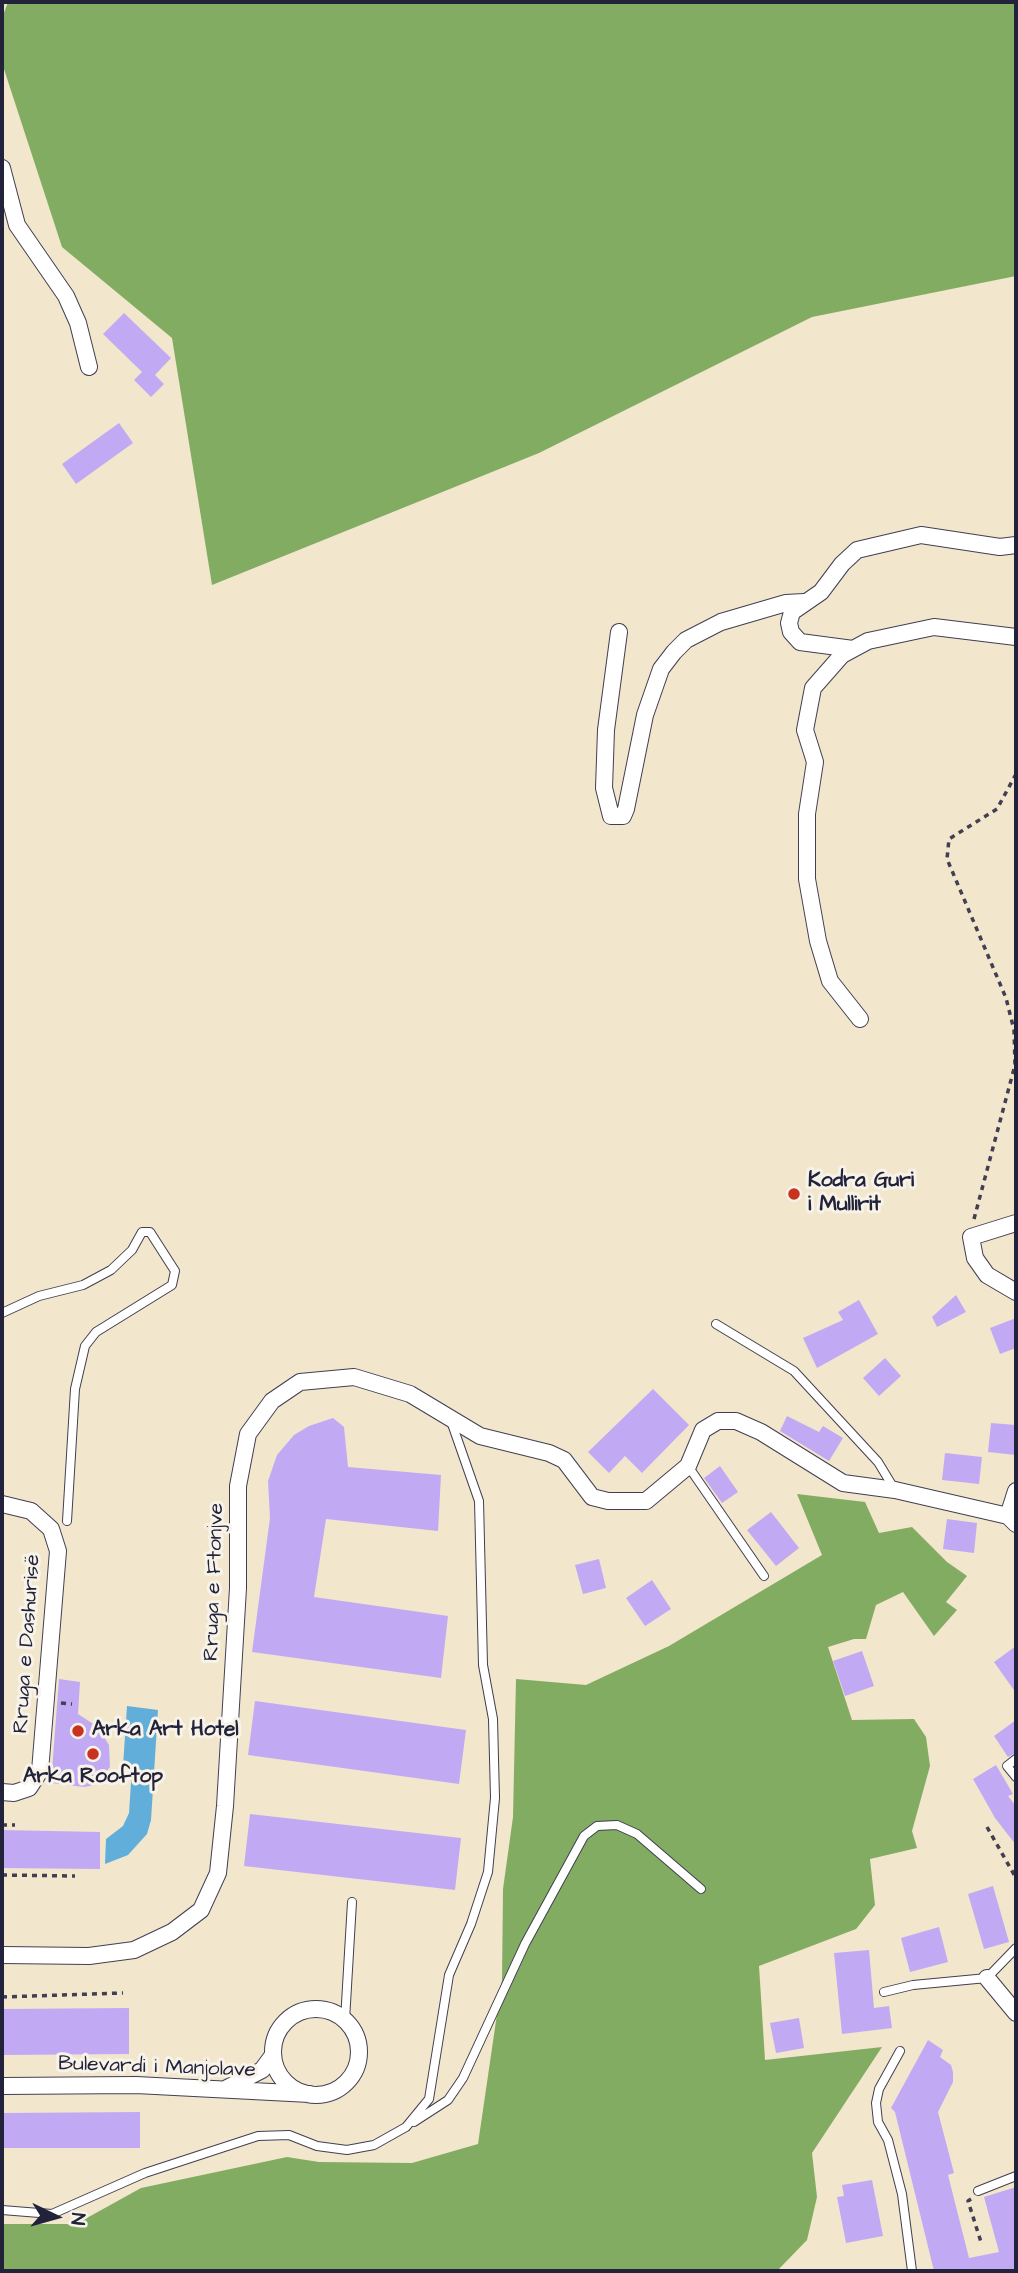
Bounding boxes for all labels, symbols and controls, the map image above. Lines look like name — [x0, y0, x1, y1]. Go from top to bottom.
place label: Kodra Guri i Mullirit — [808, 1169, 914, 1219]
marker: Kodra Guri i Mullirit — [786, 1186, 802, 1202]
street label: Rruga e Ftonjve — [200, 1502, 230, 1662]
street label: Rruga e Dashurisë — [9, 1554, 47, 1734]
place label: Arka Art Hotel — [92, 1718, 239, 1744]
marker: Arka Art Hotel — [70, 1723, 86, 1739]
marker: Arka Rooftop — [85, 1746, 101, 1762]
place label: Arka Rooftop — [23, 1765, 163, 1791]
street label: Bulevardi i Manjolave — [58, 2052, 256, 2084]
north arrow — [21, 2182, 91, 2252]
text: N — [63, 2212, 91, 2226]

